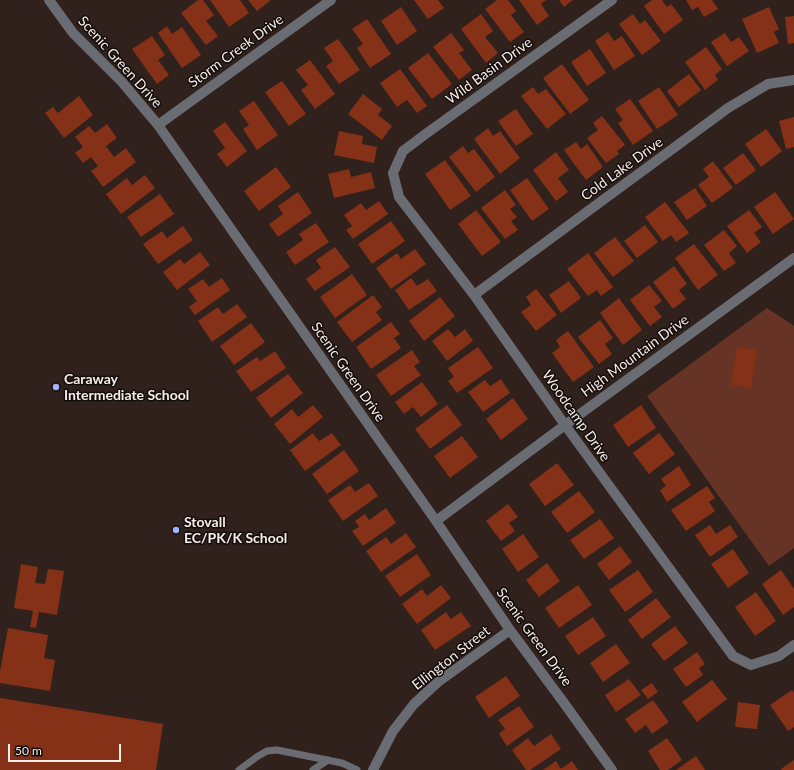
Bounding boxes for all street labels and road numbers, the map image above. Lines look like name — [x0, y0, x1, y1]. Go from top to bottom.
street label: Storm Creek Drive — [185, 11, 287, 91]
street label: Scenic Green Drive — [74, 13, 166, 111]
street label: Wild Basin Drive — [443, 34, 535, 108]
street label: Cold Lake Drive — [578, 134, 666, 204]
street label: High Mountain Drive — [578, 311, 692, 401]
street label: Scenic Green Drive — [307, 319, 389, 425]
street label: Woodcamp Drive — [538, 367, 614, 465]
street label: Scenic Green Drive — [493, 585, 575, 689]
street label: Ellington Street — [409, 622, 493, 694]

